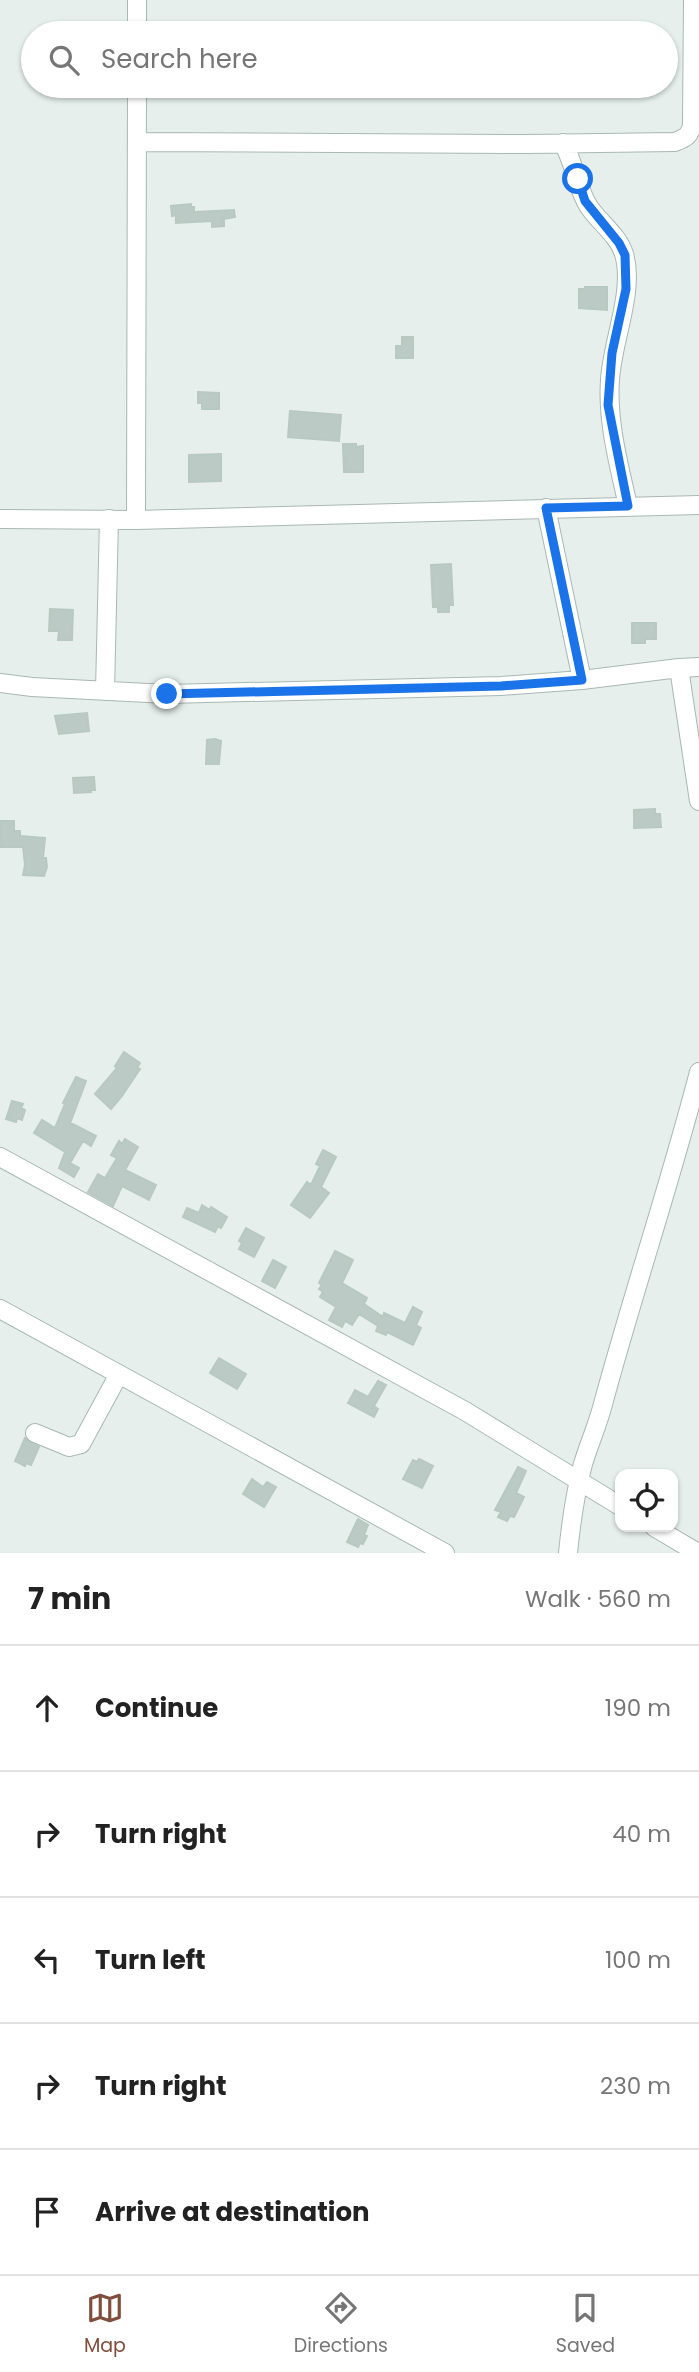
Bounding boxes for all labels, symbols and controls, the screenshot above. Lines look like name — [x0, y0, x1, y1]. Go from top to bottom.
search box — [21, 21, 678, 98]
icon: search — [45, 41, 83, 79]
text: Search here — [101, 41, 258, 77]
route start — [562, 163, 593, 194]
route end — [151, 678, 182, 709]
map controls — [615, 1469, 678, 1532]
button: locate — [615, 1469, 678, 1532]
text: 7 min — [28, 1577, 111, 1620]
text: Walk · 560 m — [525, 1583, 671, 1615]
icon: ahead — [28, 1689, 66, 1727]
text: Continue — [95, 1690, 218, 1726]
text: 190 m — [605, 1692, 671, 1724]
icon: right — [28, 1815, 66, 1853]
text: Turn right — [95, 1816, 227, 1852]
text: 40 m — [612, 1818, 671, 1850]
icon: left — [28, 1941, 66, 1979]
text: Turn left — [95, 1942, 206, 1978]
text: 100 m — [605, 1944, 671, 1976]
icon: right — [28, 2067, 66, 2105]
text: Turn right — [95, 2068, 227, 2104]
text: 230 m — [600, 2070, 671, 2102]
icon: arrive — [28, 2193, 66, 2231]
text: Arrive at destination — [95, 2194, 370, 2230]
tab: Map — [84, 2289, 126, 2360]
tab: Directions — [294, 2289, 388, 2360]
tab: Saved — [556, 2289, 615, 2360]

